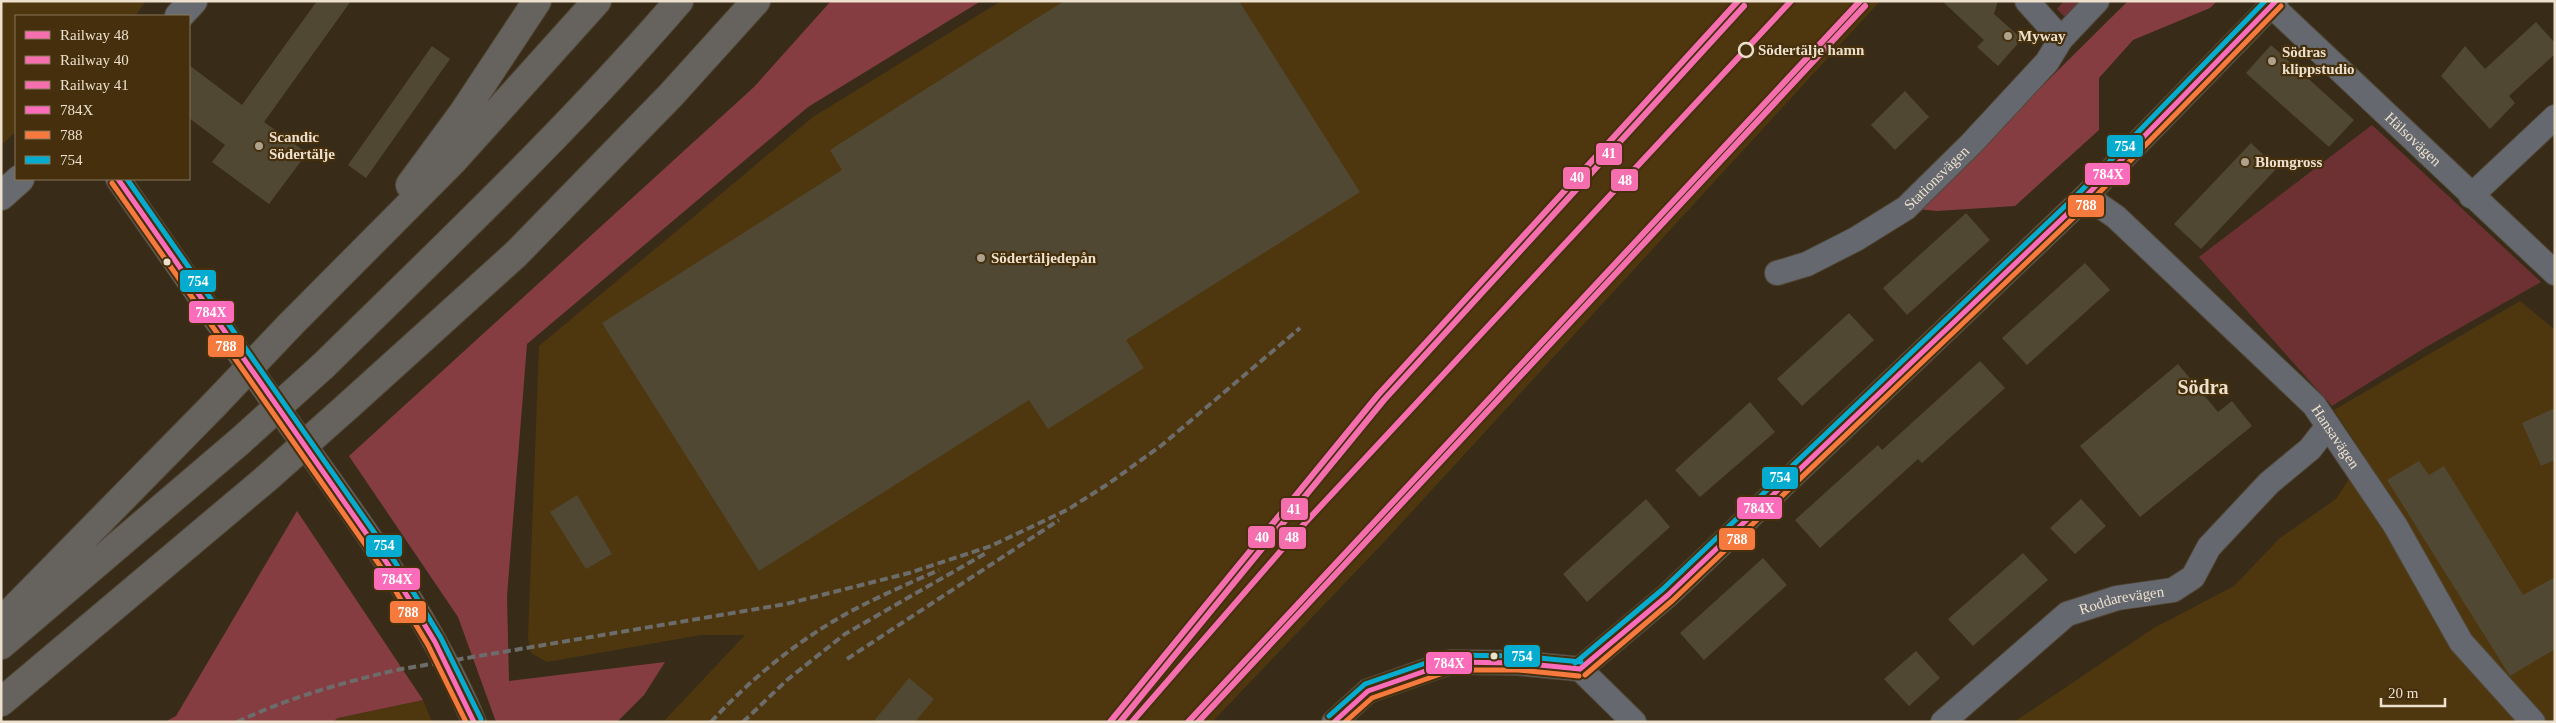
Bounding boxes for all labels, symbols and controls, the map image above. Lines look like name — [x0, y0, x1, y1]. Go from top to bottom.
legend — [15, 15, 190, 180]
text: Railway 48 — [60, 27, 129, 43]
place label: Myway — [2018, 28, 2066, 44]
marker: Myway — [2002, 30, 2014, 42]
marker: Södertälje hamn — [1738, 42, 1754, 58]
place label: Södertälje hamn — [1758, 42, 1865, 58]
place label: Södras klippstudio — [2282, 44, 2355, 77]
text: Railway 40 — [60, 52, 129, 68]
marker: Södras klippstudio — [2266, 55, 2278, 67]
text: Railway 41 — [60, 77, 129, 93]
text: 784X — [60, 102, 94, 118]
street label: Hälsovägen — [2382, 109, 2445, 170]
text: 788 — [60, 127, 83, 143]
place label: Scandic Södertälje — [269, 129, 335, 162]
line badge: 754 — [2106, 134, 2144, 158]
text: 754 — [2115, 139, 2136, 154]
marker: Scandic Södertälje — [253, 140, 265, 152]
line badge: 41 — [1595, 142, 1623, 166]
street label: Stationsvägen — [1901, 142, 1973, 213]
text: 41 — [1602, 146, 1616, 161]
text: 754 — [60, 152, 83, 168]
place label: Blomgross — [2255, 154, 2322, 170]
marker: Blomgross — [2239, 156, 2251, 168]
line badge: 784X — [2084, 162, 2131, 186]
line badge: 40 — [1562, 166, 1591, 190]
text: 784X — [2092, 167, 2124, 182]
line badge: 48 — [1610, 168, 1639, 192]
text: 40 — [1570, 170, 1584, 185]
text: 48 — [1618, 173, 1632, 188]
line badge: 788 — [2067, 194, 2105, 218]
text: 788 — [2076, 198, 2097, 213]
place label: Södertäljedepån — [991, 250, 1097, 266]
marker: Södertäljedepån — [975, 252, 987, 264]
unlabelled marker — [162, 257, 172, 267]
line badge: 754 — [179, 269, 217, 293]
text: 754 — [188, 274, 209, 289]
line badge: 784X — [188, 300, 235, 324]
text: 784X — [195, 305, 227, 320]
line badge: 788 — [207, 334, 245, 358]
text: 788 — [216, 339, 237, 354]
district label: Södra — [2177, 376, 2229, 398]
street label: Hansavägen — [2308, 402, 2363, 472]
line badge: 754 — [1761, 466, 1799, 490]
text: 754 — [1770, 470, 1791, 485]
line badge: 784X — [1736, 496, 1783, 520]
line badge: 41 — [1280, 497, 1309, 521]
text: 784X — [1743, 501, 1775, 516]
text: 41 — [1287, 502, 1301, 517]
line badge: 40 — [1247, 525, 1276, 549]
line badge: 48 — [1278, 526, 1307, 550]
line badge: 788 — [1718, 527, 1756, 551]
text: 40 — [1255, 530, 1269, 545]
text: 48 — [1285, 530, 1299, 545]
text: 788 — [1727, 532, 1748, 547]
line badge: 754 — [365, 534, 403, 558]
text: 754 — [374, 538, 395, 553]
line badge: 784X — [373, 567, 421, 591]
text: 784X — [381, 572, 413, 587]
street label: Roddarevägen — [2077, 583, 2166, 618]
line badge: 788 — [389, 600, 427, 624]
text: 788 — [398, 605, 419, 620]
line badge: 754 — [1503, 644, 1541, 668]
text: 754 — [1512, 649, 1533, 664]
line badge: 784X — [1425, 651, 1473, 675]
unlabelled marker — [1489, 651, 1499, 661]
text: 784X — [1433, 656, 1465, 671]
scale bar — [2381, 676, 2445, 708]
text: 20 m — [2388, 685, 2419, 701]

